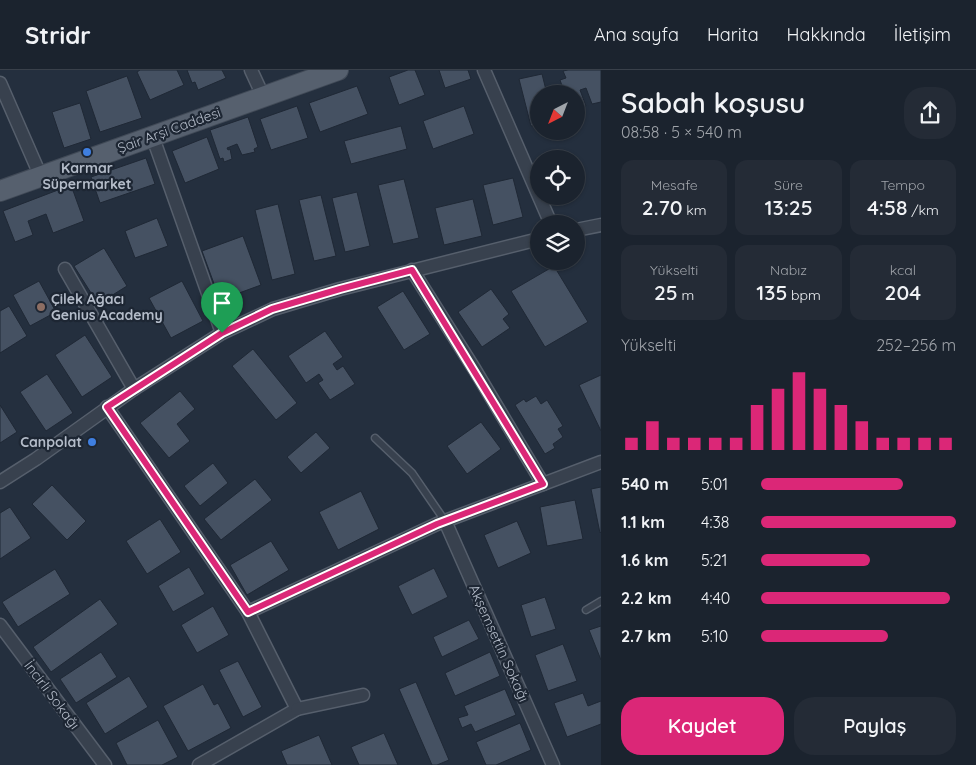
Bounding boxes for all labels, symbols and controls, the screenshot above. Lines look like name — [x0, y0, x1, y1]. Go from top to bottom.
text: Stridr — [25, 20, 91, 50]
text: Ana sayfa — [594, 23, 679, 46]
text: Harita — [707, 23, 759, 46]
text: Hakkında — [787, 23, 866, 46]
text: İletişim — [894, 23, 951, 46]
north arrow — [530, 85, 585, 140]
map controls — [530, 85, 585, 270]
text: Sabah koşusu — [621, 85, 805, 120]
button: share — [904, 87, 956, 139]
street label: Şair Arşi Caddesi — [115, 103, 223, 157]
text: 08:58 · 5 × 540 m — [621, 122, 742, 142]
marker: Karmar Süpermarket — [81, 146, 93, 158]
button: locate — [530, 150, 585, 205]
place label: Karmar Süpermarket — [42, 159, 132, 193]
text: Mesafe — [651, 176, 698, 194]
text: Süre — [774, 176, 803, 194]
text: Tempo — [881, 176, 925, 194]
text: 2.70 — [642, 194, 682, 220]
text: 13:25 — [764, 194, 813, 220]
text: 4:58 — [867, 194, 907, 220]
text: km — [682, 201, 707, 219]
text: /km — [907, 201, 939, 219]
button: layers — [530, 215, 585, 270]
text: Yükselti — [650, 261, 698, 279]
text: Nabız — [770, 261, 807, 279]
text: kcal — [890, 261, 916, 279]
text: 25 — [654, 279, 678, 305]
text: 135 — [756, 279, 787, 305]
text: 204 — [885, 279, 921, 305]
pin — [201, 282, 243, 333]
text: m — [678, 286, 694, 304]
text: bpm — [787, 286, 821, 304]
icon: arrive — [208, 289, 236, 317]
place label: Çilek Ağacı Genius Academy — [51, 290, 163, 324]
marker: Çilek Ağacı Genius Academy — [35, 301, 47, 313]
text: Yükselti — [621, 335, 676, 355]
text: 252–256 m — [876, 335, 956, 355]
place label: Canpolat — [20, 433, 82, 451]
marker: Canpolat — [86, 436, 98, 448]
text: 540 m — [621, 474, 669, 494]
text: 5:01 — [701, 474, 728, 494]
text: 1.1 km — [621, 512, 665, 532]
text: 4:38 — [701, 512, 729, 532]
text: 1.6 km — [621, 550, 668, 570]
text: 5:21 — [701, 550, 728, 570]
street label: Akşemsettin Sokağı — [465, 581, 533, 705]
text: 2.2 km — [621, 588, 672, 608]
text: 4:40 — [701, 588, 730, 608]
text: 2.7 km — [621, 626, 671, 646]
text: 5:10 — [701, 626, 728, 646]
street label: İncirli Sokağı — [20, 657, 84, 733]
button: Kaydet — [621, 697, 784, 755]
button: Paylaş — [794, 697, 956, 755]

